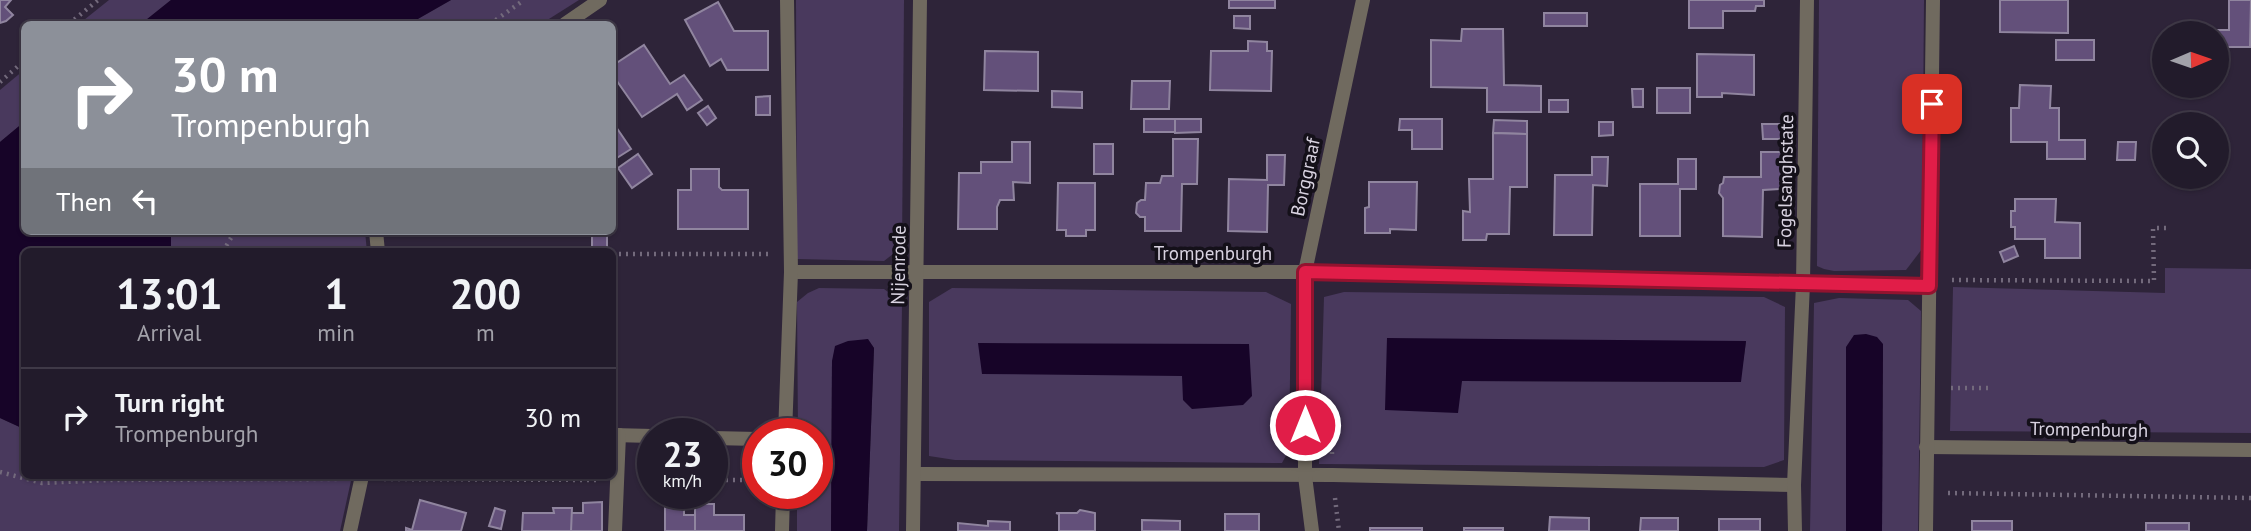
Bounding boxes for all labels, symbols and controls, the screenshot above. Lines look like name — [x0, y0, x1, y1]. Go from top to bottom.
north arrow — [2152, 21, 2230, 98]
map controls — [2152, 21, 2229, 189]
text: 30 m — [171, 42, 278, 106]
icon: right — [56, 49, 147, 140]
pin — [1902, 74, 1962, 134]
icon: arrive — [1913, 85, 1951, 123]
text: Trompenburgh — [171, 104, 371, 146]
button: search — [2152, 112, 2229, 189]
street label: Fogelsanghstate — [1772, 114, 1798, 248]
street label: Borggraaf — [1285, 135, 1325, 218]
icon: left — [126, 182, 164, 220]
text: Then — [56, 185, 112, 218]
street label: Nijenrode — [885, 225, 911, 305]
street label: Trompenburgh — [1154, 241, 1272, 265]
text: 13:01 — [116, 266, 222, 321]
text: 1 — [324, 266, 348, 321]
text: 200 — [450, 266, 521, 321]
text: Arrival — [137, 318, 201, 347]
text: min — [317, 318, 355, 347]
text: m — [476, 318, 495, 347]
text: Turn right — [115, 386, 224, 419]
position arrow — [1268, 388, 1342, 462]
icon: right — [56, 398, 94, 436]
text: 30 m — [525, 401, 581, 434]
street label: Trompenburgh — [2030, 416, 2148, 442]
speed limit sign: 30 — [742, 418, 833, 509]
text: Trompenburgh — [115, 419, 258, 448]
text: 23 — [663, 431, 702, 477]
text: km/h — [663, 469, 702, 492]

